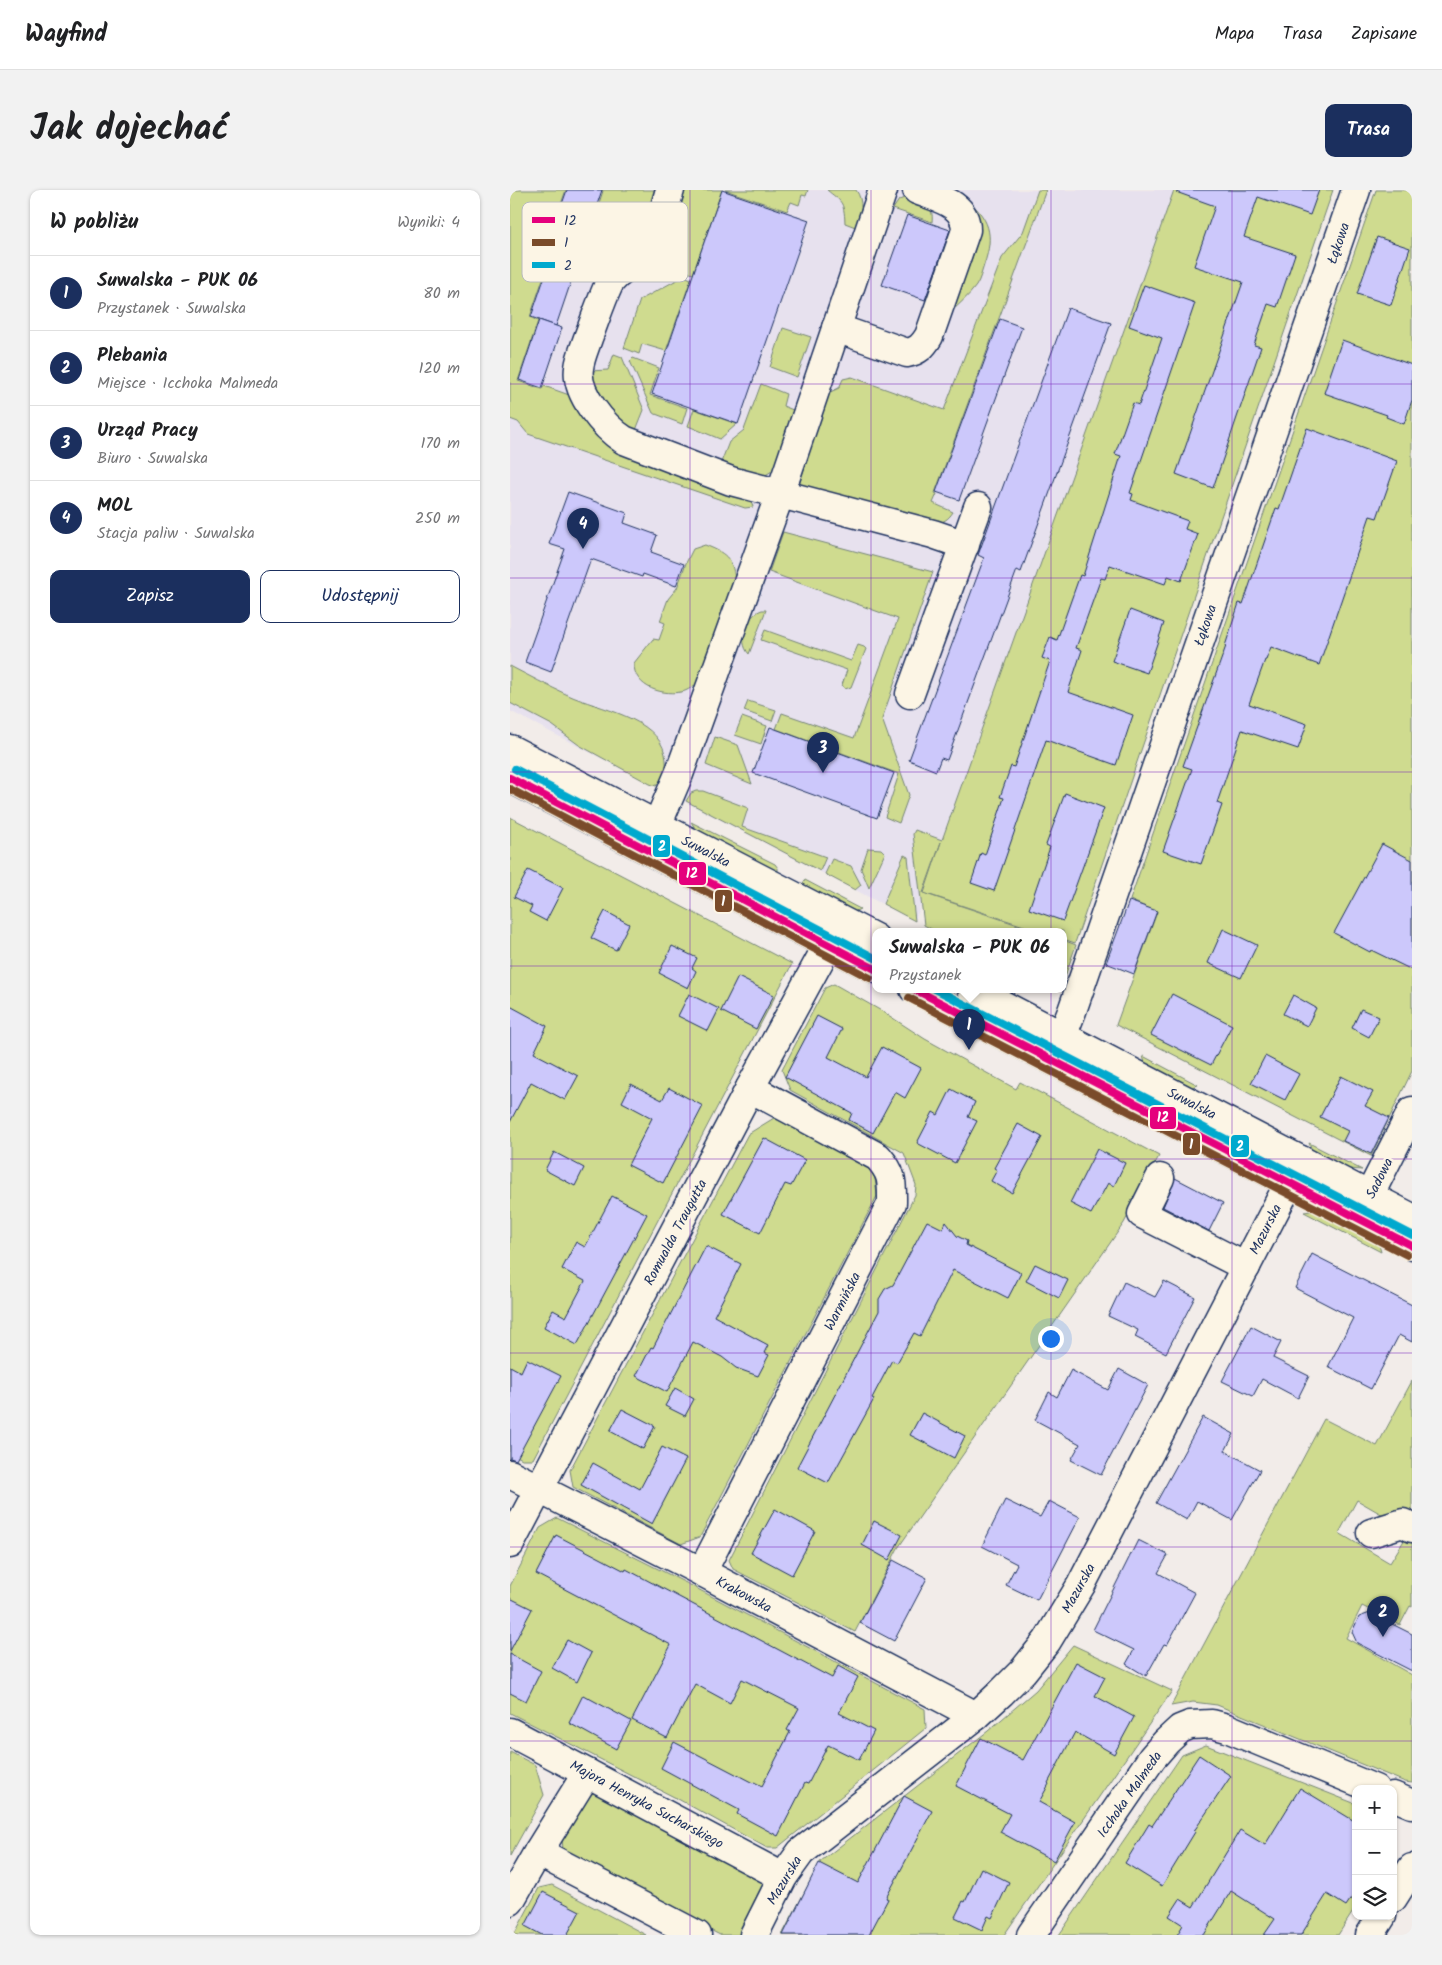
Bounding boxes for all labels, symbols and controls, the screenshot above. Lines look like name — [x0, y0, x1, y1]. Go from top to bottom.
text: Wayfind — [25, 15, 107, 54]
text: Mapa — [1215, 20, 1255, 49]
text: Trasa — [1283, 20, 1323, 49]
text: Zapisane — [1351, 20, 1417, 49]
text: Jak dojechać — [30, 102, 229, 158]
button: Trasa — [1325, 104, 1412, 157]
legend — [522, 202, 688, 282]
text: W pobliżu — [50, 206, 138, 239]
text: Wyniki: 4 — [397, 210, 460, 235]
text: 12 — [564, 210, 577, 232]
street label: Łąkowa — [1322, 220, 1356, 267]
text: 1 — [564, 232, 568, 254]
text: 2 — [564, 255, 572, 277]
text: Suwalska - PUK 06 — [97, 266, 258, 296]
text: 1 — [64, 281, 68, 306]
text: 80 m — [423, 281, 460, 306]
text: Przystanek · Suwalska — [97, 296, 246, 321]
text: Plebania — [97, 341, 167, 371]
text: 2 — [61, 356, 71, 381]
text: 120 m — [419, 356, 460, 381]
text: Miejsce · Icchoka Malmeda — [97, 371, 278, 396]
text: Urząd Pracy — [97, 416, 198, 446]
text: 3 — [62, 431, 70, 456]
text: 170 m — [420, 431, 460, 456]
text: Biuro · Suwalska — [97, 446, 208, 471]
text: MOL — [97, 491, 134, 521]
text: 4 — [62, 506, 70, 531]
text: 250 m — [415, 506, 460, 531]
pin: 4 — [567, 508, 599, 549]
text: Stacja paliw · Suwalska — [97, 521, 255, 546]
button: Zapisz — [50, 570, 250, 623]
button: Udostępnij — [260, 570, 460, 623]
street label: Łąkowa — [1189, 602, 1223, 649]
pin: 3 — [807, 732, 839, 773]
street label: Suwalska — [677, 830, 734, 874]
line badge: 2 — [652, 834, 671, 858]
text: 2 — [658, 836, 666, 858]
line badge: 12 — [678, 861, 707, 886]
text: 12 — [686, 863, 698, 885]
line badge: 1 — [714, 889, 733, 913]
text: 1 — [721, 891, 726, 913]
popup — [872, 928, 1067, 993]
text: Suwalska - PUK 06 — [889, 933, 1050, 963]
text: Przystanek — [889, 963, 961, 988]
pin: 1 — [953, 1009, 985, 1050]
street label: Suwalska — [1163, 1082, 1220, 1126]
line badge: 12 — [1149, 1106, 1177, 1130]
text: 12 — [1157, 1107, 1169, 1129]
line badge: 1 — [1182, 1132, 1201, 1156]
text: 1 — [1189, 1134, 1194, 1156]
line badge: 2 — [1230, 1134, 1250, 1158]
text: 2 — [1236, 1136, 1244, 1158]
street label: Sadowa — [1360, 1154, 1400, 1203]
street label: Romualda Traugutta — [639, 1175, 713, 1290]
street label: Mazurska — [1244, 1200, 1288, 1259]
street label: Warmińska — [819, 1268, 867, 1335]
your location — [1038, 1326, 1064, 1352]
street label: Mazurska — [1056, 1559, 1102, 1618]
street label: Krakowska — [711, 1571, 776, 1619]
pin: 2 — [1367, 1596, 1399, 1637]
street label: Icchoka Malmeda — [1092, 1747, 1168, 1842]
street label: Majora Henryka Sucharskiego — [566, 1755, 727, 1855]
map controls — [1352, 1785, 1397, 1920]
button: + — [1352, 1785, 1397, 1830]
button: − — [1352, 1830, 1397, 1875]
street label: Mazurska — [761, 1852, 808, 1909]
button: layers — [1352, 1875, 1397, 1920]

